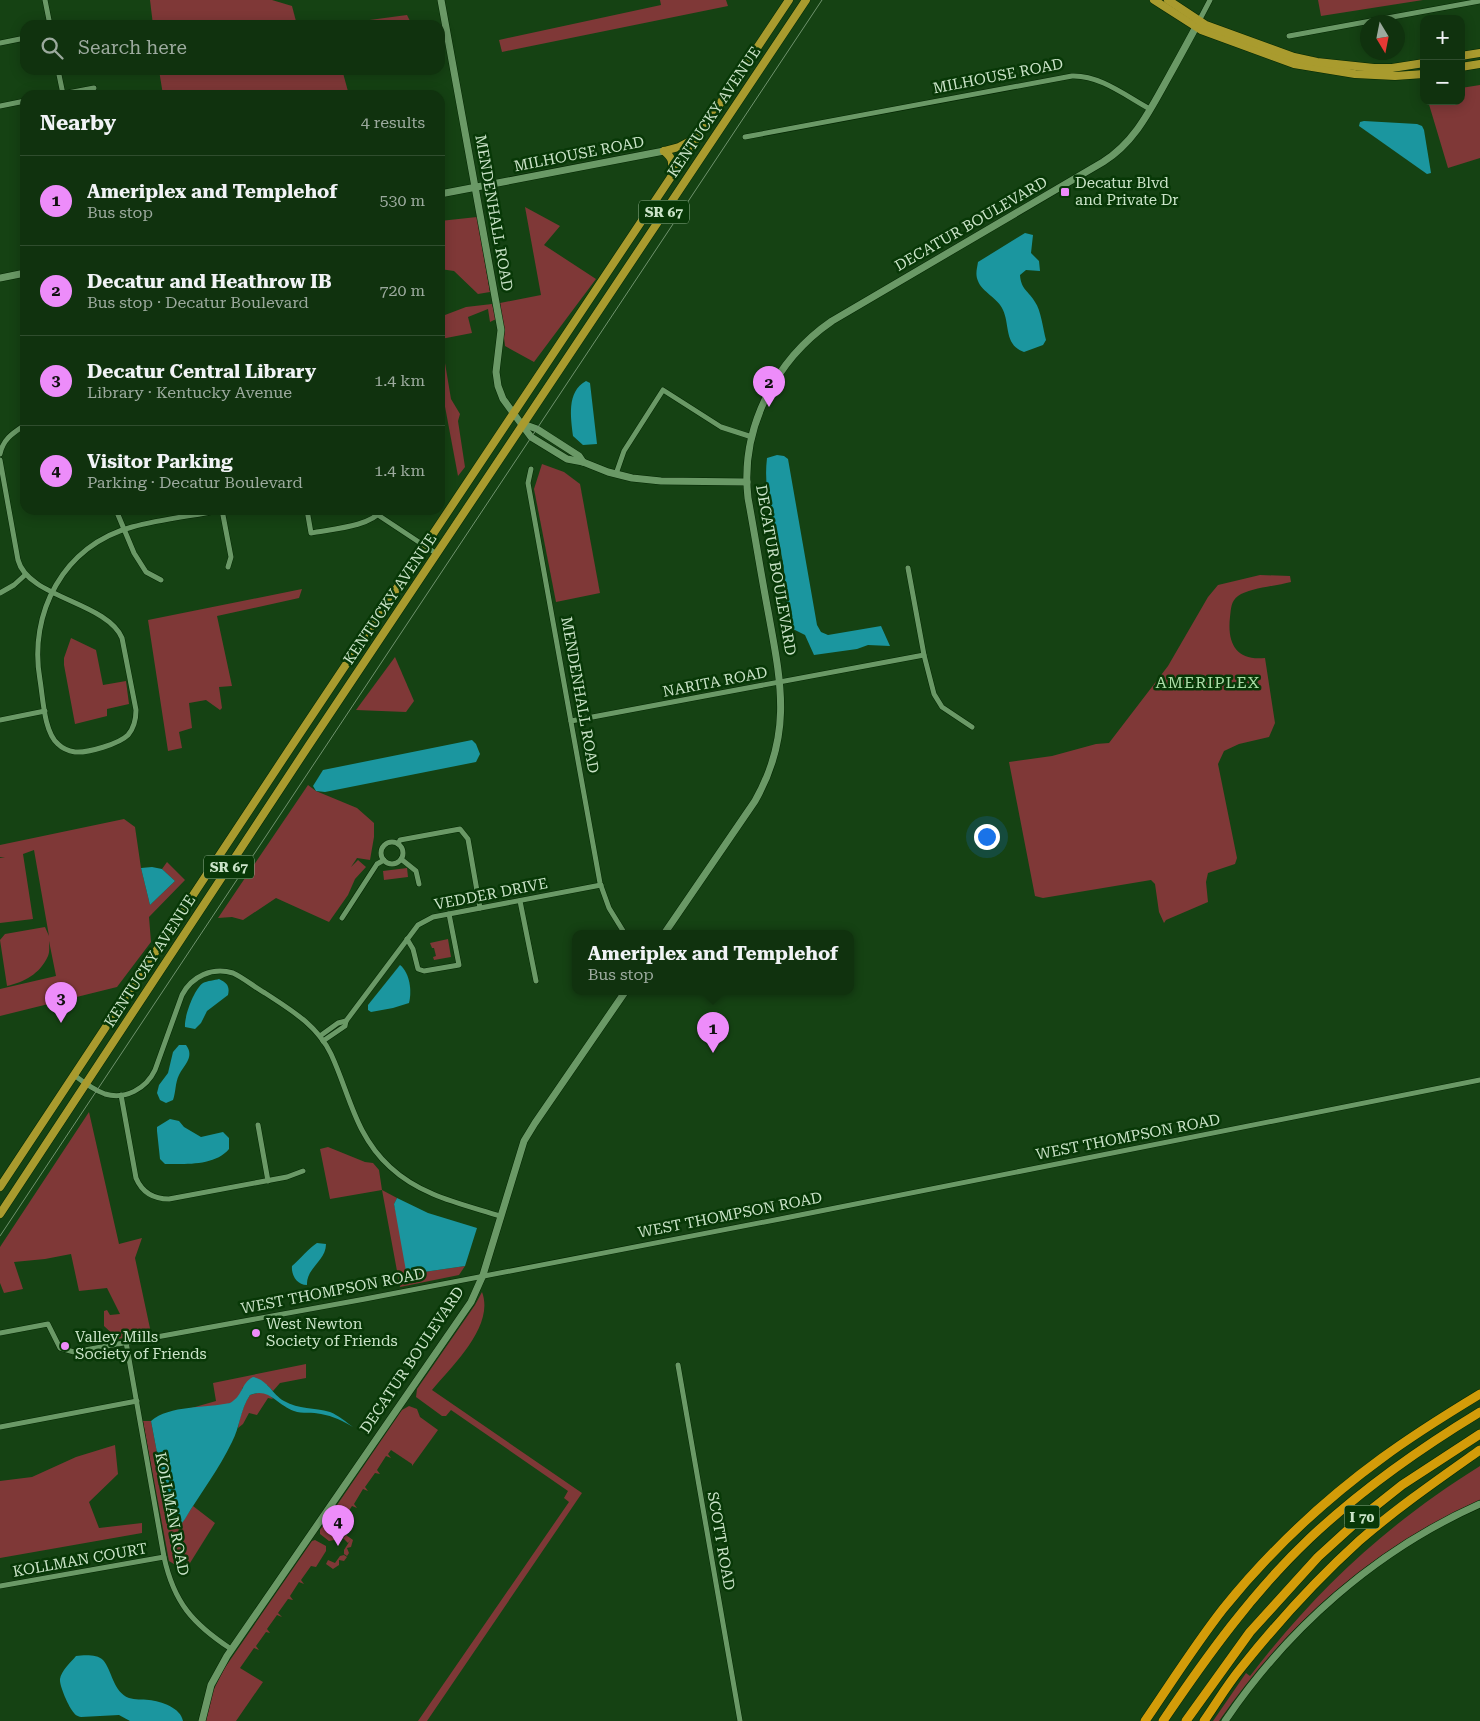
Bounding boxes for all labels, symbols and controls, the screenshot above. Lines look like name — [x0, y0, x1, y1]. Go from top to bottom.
north arrow — [1360, 15, 1405, 60]
map controls — [1420, 15, 1465, 105]
button: + — [1420, 15, 1465, 60]
search box — [20, 20, 445, 75]
icon: search — [38, 34, 66, 62]
text: Search here — [78, 36, 187, 59]
street label: KENTUCKY AVENUE — [664, 43, 764, 181]
street label: MILHOUSE ROAD — [931, 55, 1065, 97]
button: − — [1420, 60, 1465, 105]
text: Nearby — [40, 111, 116, 135]
text: 4 results — [361, 113, 425, 132]
street label: MENDENHALL ROAD — [471, 133, 517, 293]
street label: MILHOUSE ROAD — [512, 133, 646, 175]
street label: DECATUR BOULEVARD — [892, 173, 1050, 275]
place label: Decatur Blvd and Private Dr — [1075, 174, 1178, 209]
text: Ameriplex and Templehof — [87, 180, 337, 203]
marker: Decatur Blvd and Private Dr — [1059, 186, 1071, 198]
text: 1 — [52, 191, 60, 210]
text: 530 m — [379, 191, 425, 210]
road number: SR 67 — [639, 200, 689, 223]
text: Bus stop — [87, 203, 153, 222]
text: Decatur and Heathrow IB — [87, 270, 332, 293]
text: 2 — [52, 281, 60, 300]
text: 720 m — [379, 281, 425, 300]
text: Bus stop · Decatur Boulevard — [87, 293, 309, 312]
text: Decatur Central Library — [87, 360, 316, 383]
pin: 2 — [753, 366, 785, 407]
text: 3 — [52, 371, 60, 390]
text: 1.4 km — [374, 371, 425, 390]
text: Library · Kentucky Avenue — [87, 383, 292, 402]
text: Visitor Parking — [87, 450, 233, 473]
text: 4 — [52, 461, 60, 480]
text: 1.4 km — [374, 461, 425, 480]
text: Parking · Decatur Boulevard — [87, 473, 303, 492]
street label: DECATUR BOULEVARD — [752, 483, 800, 657]
street label: KENTUCKY AVENUE — [340, 530, 440, 668]
street label: MENDENHALL ROAD — [557, 615, 603, 775]
street label: NARITA ROAD — [661, 663, 769, 701]
district label: AMERIPLEX — [1156, 673, 1260, 692]
your location — [974, 824, 1000, 850]
road number: SR 67 — [204, 856, 254, 879]
street label: VEDDER DRIVE — [433, 874, 549, 914]
street label: KENTUCKY AVENUE — [101, 892, 199, 1030]
popup — [572, 930, 854, 995]
text: Ameriplex and Templehof — [588, 942, 838, 965]
text: Bus stop — [588, 965, 654, 984]
pin: 3 — [45, 982, 77, 1023]
pin: 1 — [697, 1012, 729, 1053]
street label: WEST THOMPSON ROAD — [1034, 1110, 1222, 1164]
street label: WEST THOMPSON ROAD — [636, 1188, 824, 1242]
street label: WEST THOMPSON ROAD — [239, 1264, 427, 1318]
street label: DECATUR BOULEVARD — [356, 1283, 468, 1437]
place label: West Newton Society of Friends — [266, 1315, 398, 1350]
marker: West Newton Society of Friends — [250, 1327, 262, 1339]
place label: Valley Mills Society of Friends — [75, 1328, 207, 1363]
marker: Valley Mills Society of Friends — [59, 1340, 71, 1352]
street label: KOLLMAN ROAD — [151, 1451, 193, 1577]
street label: SCOTT ROAD — [703, 1490, 739, 1592]
pin: 4 — [322, 1505, 354, 1546]
road number: I 70 — [1344, 1505, 1380, 1528]
street label: KOLLMAN COURT — [11, 1539, 149, 1581]

